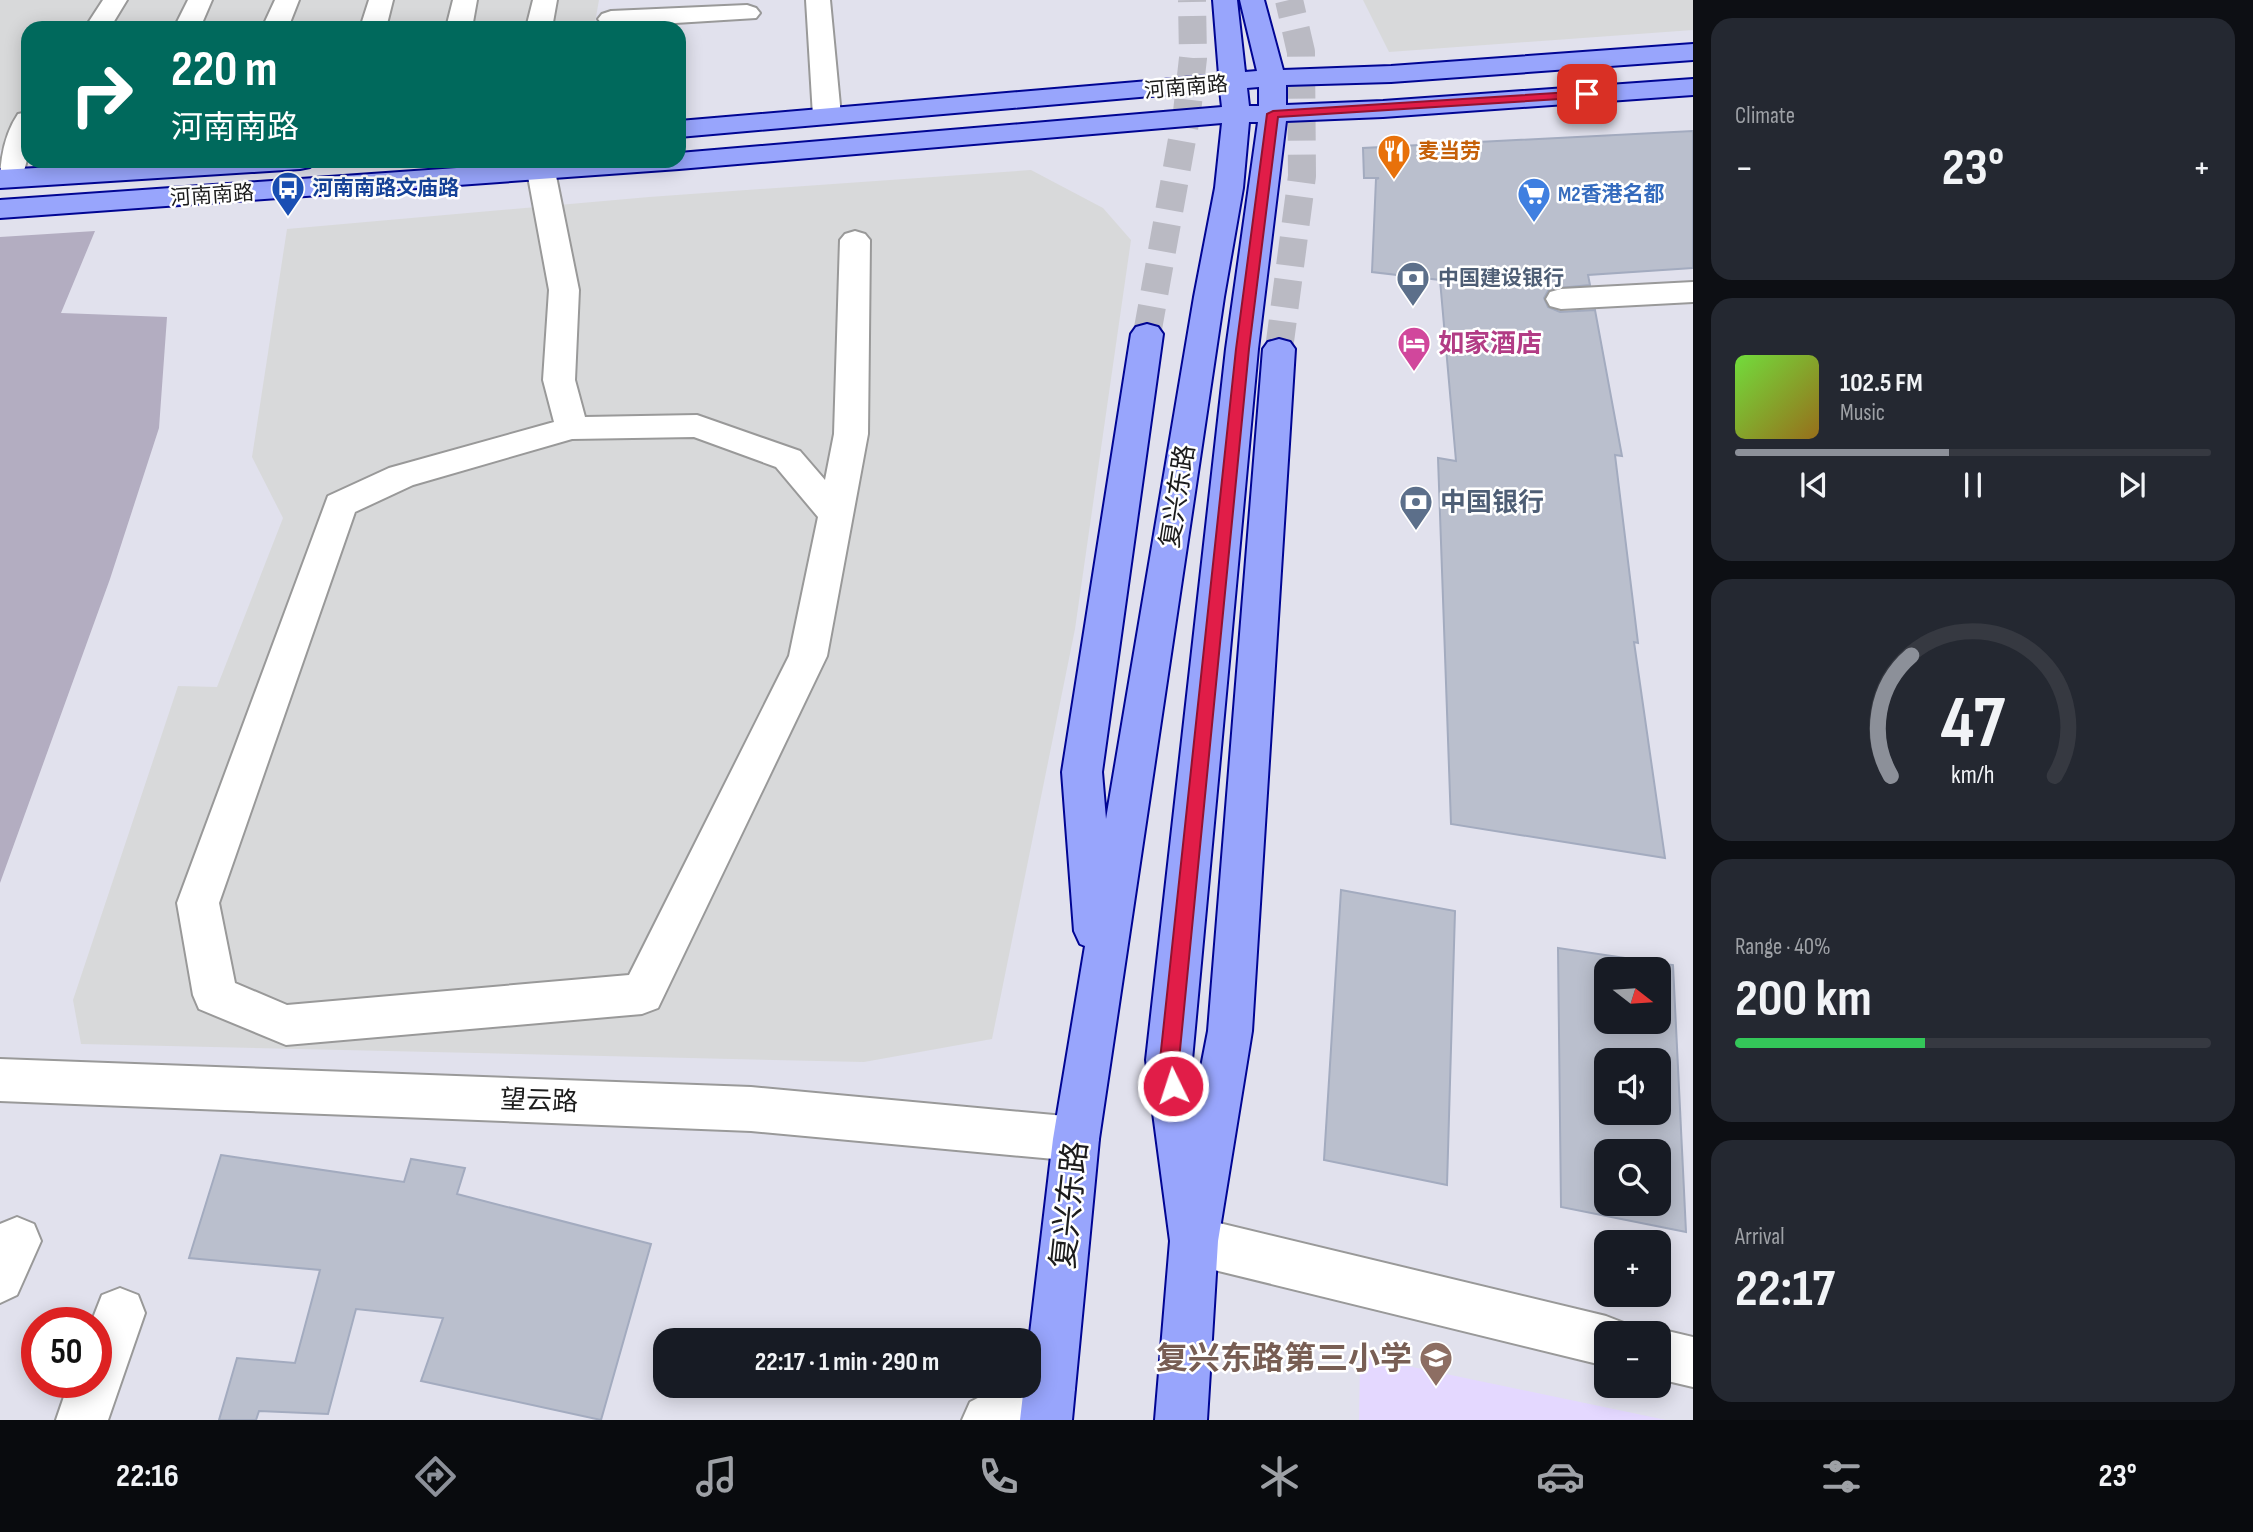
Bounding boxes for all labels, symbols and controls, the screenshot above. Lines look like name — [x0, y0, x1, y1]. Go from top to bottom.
text: 220 m — [171, 41, 277, 100]
icon: right — [56, 49, 147, 140]
pin — [1557, 64, 1617, 124]
street label: 河南南路 — [1143, 71, 1229, 104]
icon: arrive — [1568, 75, 1606, 113]
text: Climate — [1735, 102, 1795, 130]
text: 河南南路 — [171, 109, 299, 148]
restaurant icon: 麦当劳 — [1375, 132, 1413, 181]
text: 23° — [1942, 137, 2004, 200]
place label: 麦当劳 — [1418, 139, 1481, 164]
text: − — [1735, 146, 1754, 191]
text: + — [2192, 146, 2211, 191]
bus stop icon: 河南南路文庙路 — [269, 169, 307, 218]
supermarket icon: M2香港名都 — [1515, 175, 1553, 224]
place label: 河南南路文庙路 — [312, 176, 459, 201]
street label: 河南南路 — [169, 180, 255, 211]
place label: M2香港名都 — [1558, 182, 1664, 207]
bank icon: 中国建设银行 — [1394, 259, 1432, 308]
place label: 中国建设银行 — [1438, 266, 1564, 291]
hotel icon: 如家酒店 — [1395, 324, 1433, 373]
place label: 如家酒店 — [1438, 329, 1542, 360]
text: 102.5 FM — [1840, 368, 1923, 399]
text: Music — [1840, 399, 1885, 427]
street label: 复兴东路 — [1155, 442, 1202, 550]
icon: previous — [1795, 466, 1833, 504]
icon: pause — [1954, 466, 1992, 504]
icon: next — [2113, 466, 2151, 504]
bank icon: 中国银行 — [1397, 483, 1435, 532]
place label: 中国银行 — [1440, 488, 1544, 519]
text: 47 — [1941, 680, 2006, 768]
text: km/h — [1951, 760, 1995, 791]
text: Range · 40% — [1735, 933, 1831, 961]
north arrow — [1594, 957, 1671, 1034]
map controls — [1594, 957, 1671, 1398]
text: 200 km — [1735, 968, 1872, 1031]
button: sound — [1594, 1048, 1671, 1125]
position arrow — [1136, 1049, 1210, 1123]
street label: 望云路 — [499, 1085, 578, 1118]
street label: 复兴东路 — [1044, 1139, 1097, 1271]
button: search — [1594, 1139, 1671, 1216]
text: Arrival — [1735, 1223, 1784, 1251]
button: + — [1594, 1230, 1671, 1307]
text: 22:17 — [1735, 1258, 1835, 1321]
speed limit sign: 50 — [21, 1307, 112, 1398]
button: − — [1594, 1321, 1671, 1398]
school or university icon: 复兴东路第三小学 — [1417, 1339, 1455, 1388]
place label: 复兴东路第三小学 — [1156, 1340, 1412, 1379]
text: 22:17 · 1 min · 290 m — [755, 1347, 939, 1378]
icon: directions — [411, 1452, 460, 1501]
icon: music — [692, 1452, 741, 1501]
icon: phone — [974, 1452, 1023, 1501]
icon: climate — [1255, 1452, 1304, 1501]
icon: car — [1536, 1452, 1585, 1501]
icon: filters — [1817, 1452, 1866, 1501]
text: 22:16 — [116, 1457, 179, 1496]
text: 23° — [2098, 1457, 2137, 1496]

